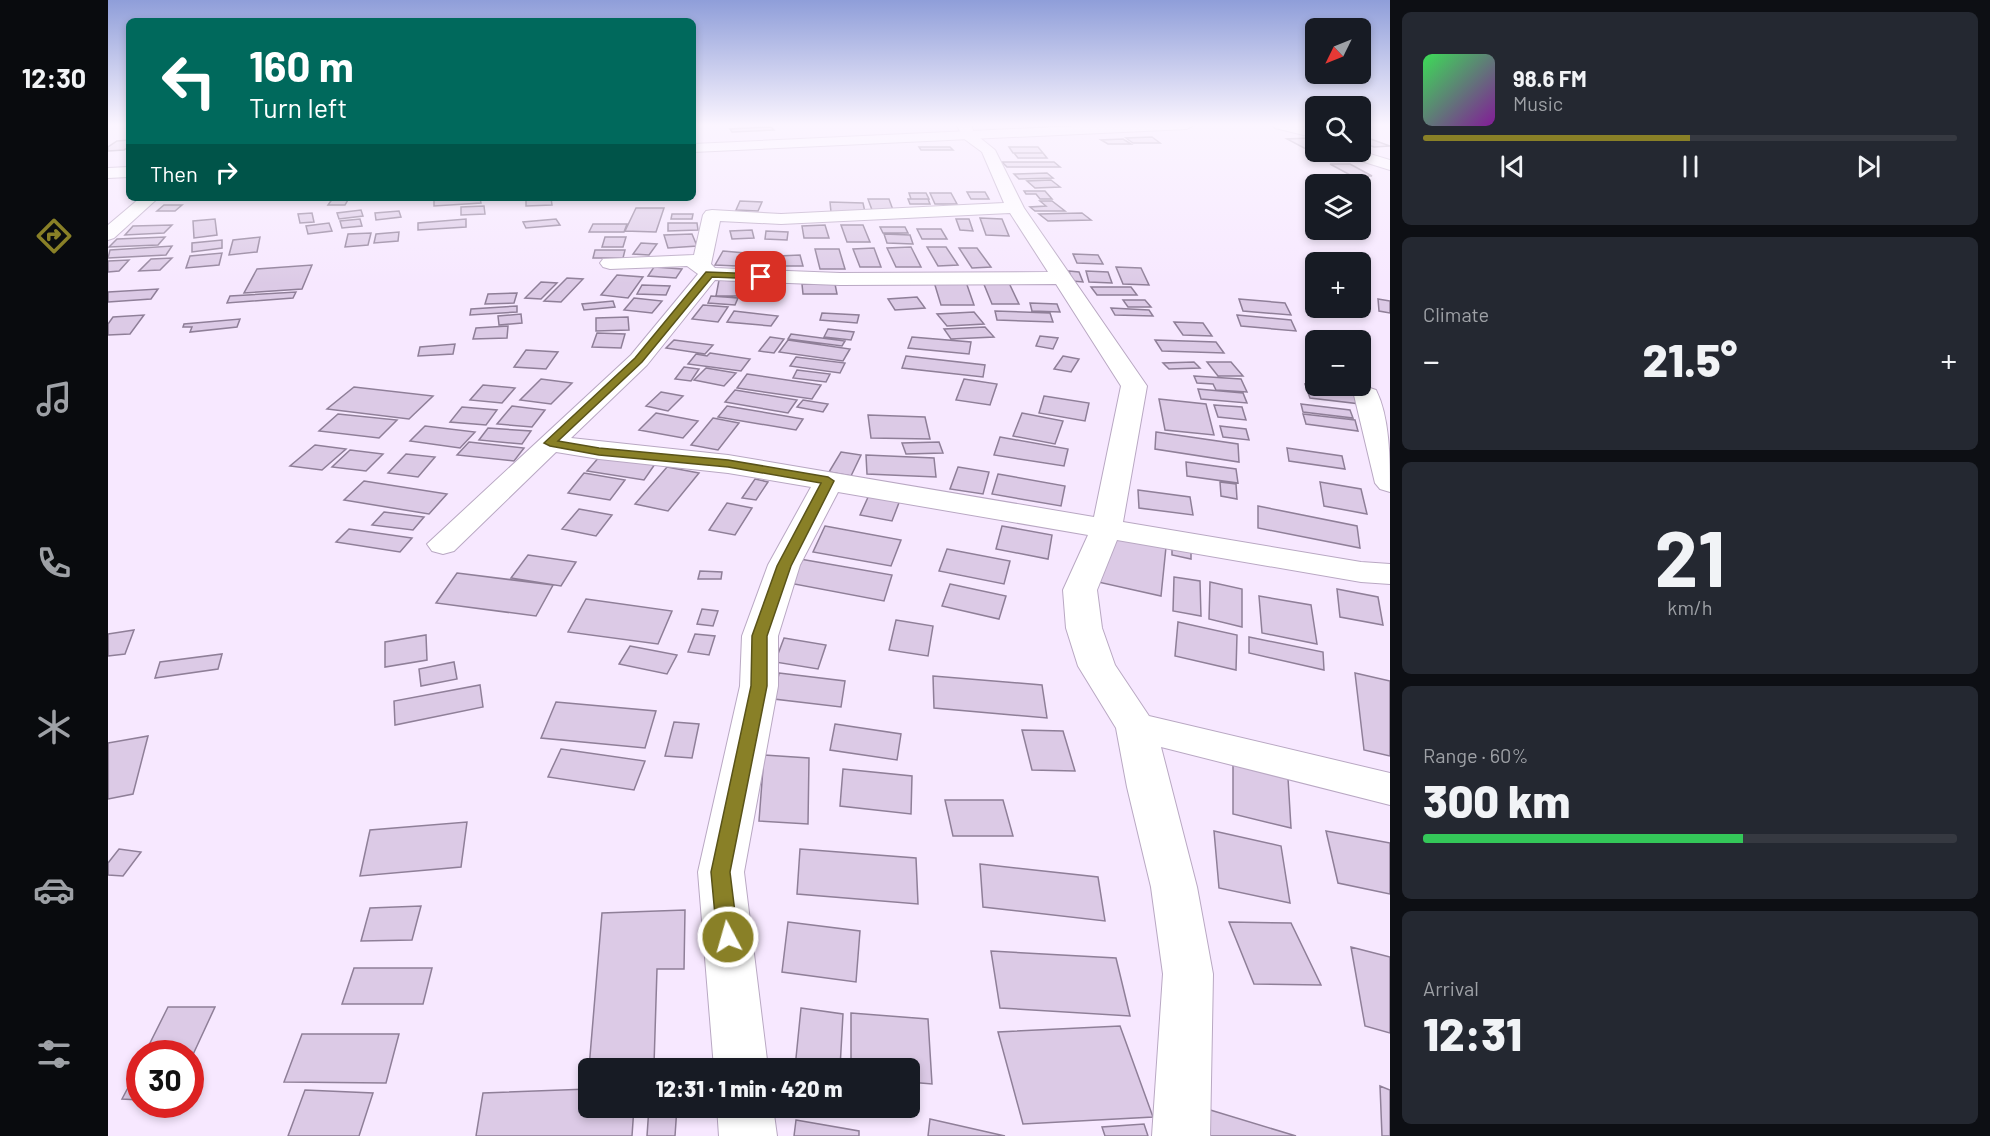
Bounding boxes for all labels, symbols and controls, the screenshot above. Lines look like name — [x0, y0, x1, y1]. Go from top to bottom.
north arrow — [1305, 18, 1371, 84]
map controls — [1305, 18, 1371, 396]
text: 160 m — [249, 40, 354, 90]
icon: left — [150, 42, 228, 120]
text: 12:30 — [22, 61, 86, 93]
text: 98.6 FM — [1513, 65, 1587, 91]
text: Turn left — [249, 91, 347, 123]
text: Music — [1513, 91, 1563, 115]
button: search — [1305, 96, 1371, 162]
icon: previous — [1496, 150, 1529, 183]
icon: pause — [1674, 150, 1707, 183]
icon: next — [1852, 150, 1885, 183]
icon: right — [210, 156, 243, 189]
text: Then — [150, 160, 198, 186]
button: layers — [1305, 174, 1371, 240]
icon: directions — [33, 215, 75, 257]
pin — [735, 251, 786, 302]
button: + — [1305, 252, 1371, 318]
icon: arrive — [744, 260, 777, 293]
text: Climate — [1423, 302, 1489, 326]
button: − — [1305, 330, 1371, 396]
text: 21.5° — [1643, 332, 1737, 386]
text: − — [1423, 340, 1440, 380]
text: + — [1941, 340, 1957, 380]
icon: music — [33, 378, 75, 420]
text: 21 — [1655, 509, 1725, 603]
icon: phone — [33, 542, 75, 584]
text: km/h — [1667, 595, 1713, 619]
icon: climate — [33, 706, 75, 748]
text: Range · 60% — [1423, 743, 1528, 767]
text: 300 km — [1423, 773, 1570, 827]
icon: car — [33, 869, 75, 911]
position arrow — [696, 905, 760, 969]
text: Arrival — [1423, 976, 1479, 1000]
text: 12:31 — [1423, 1006, 1522, 1060]
icon: filters — [33, 1033, 75, 1075]
speed limit sign: 30 — [126, 1040, 204, 1118]
text: 12:31 · 1 min · 420 m — [656, 1075, 842, 1101]

